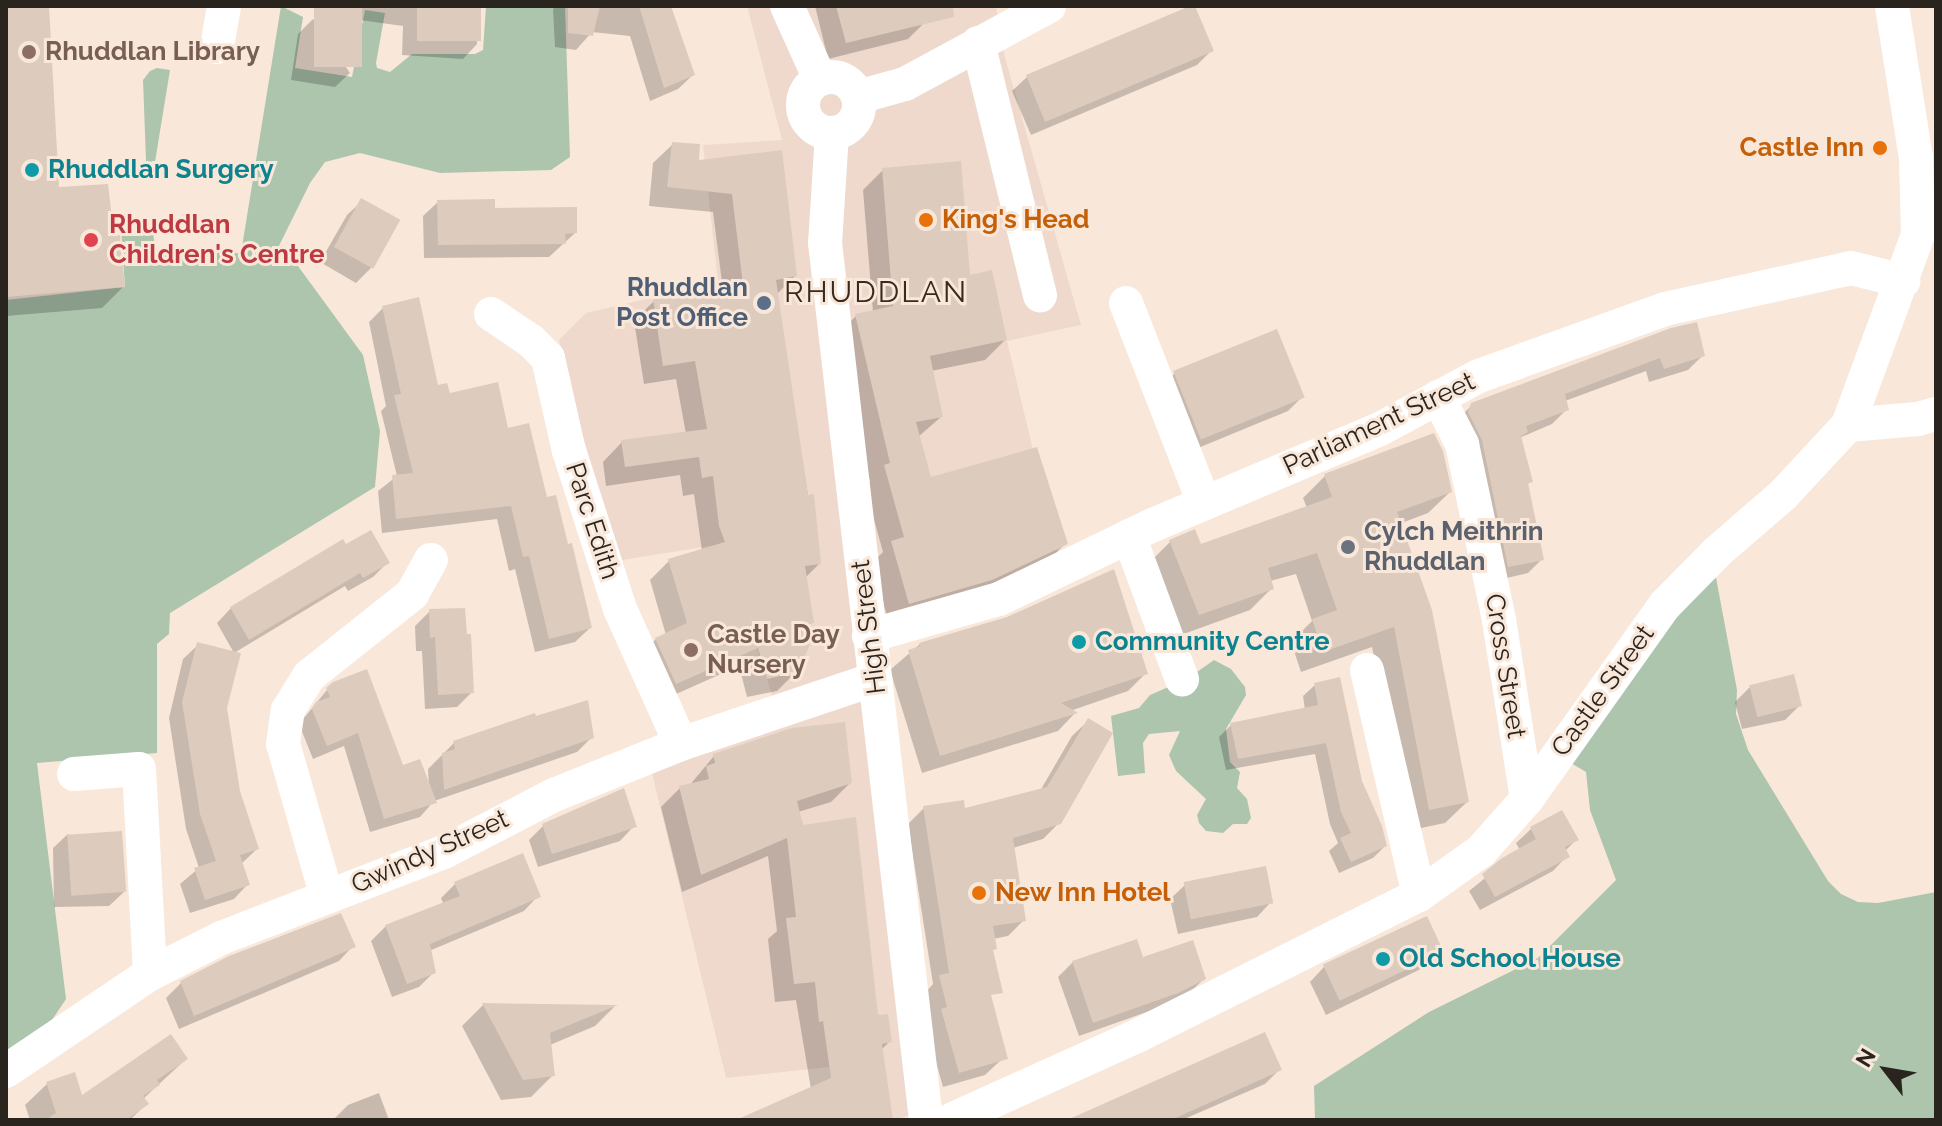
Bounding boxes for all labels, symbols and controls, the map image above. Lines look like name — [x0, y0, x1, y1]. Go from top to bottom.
place label: Rhuddlan Library — [45, 36, 260, 68]
marker: Rhuddlan Library — [20, 43, 38, 61]
place label: Castle Inn — [1740, 132, 1864, 164]
marker: Castle Inn — [1871, 139, 1889, 157]
place label: Rhuddlan Surgery — [48, 154, 274, 186]
marker: Rhuddlan Surgery — [23, 161, 41, 179]
place label: King's Head — [942, 204, 1090, 236]
place label: Rhuddlan Children's Centre — [109, 209, 324, 270]
marker: King's Head — [917, 211, 935, 229]
marker: Rhuddlan Children's Centre — [80, 229, 102, 251]
place label: Rhuddlan Post Office — [616, 272, 748, 334]
district label: RHUDDLAN — [784, 274, 968, 310]
marker: Rhuddlan Post Office — [755, 294, 773, 312]
street label: Parliament Street — [1278, 366, 1480, 482]
street label: Parc Edith — [558, 459, 626, 583]
place label: Cylch Meithrin Rhuddlan — [1364, 516, 1544, 578]
marker: Cylch Meithrin Rhuddlan — [1339, 538, 1357, 556]
street label: High Street — [845, 558, 893, 696]
street label: Cross Street — [1478, 592, 1532, 740]
place label: Castle Day Nursery — [707, 619, 840, 680]
street label: Castle Street — [1545, 619, 1661, 763]
place label: Community Centre — [1095, 626, 1330, 658]
marker: Community Centre — [1070, 633, 1088, 651]
marker: Castle Day Nursery — [682, 641, 700, 659]
street label: Gwindy Street — [346, 803, 514, 901]
place label: New Inn Hotel — [995, 877, 1171, 909]
marker: New Inn Hotel — [970, 884, 988, 902]
place label: Old School House — [1399, 943, 1622, 975]
marker: Old School House — [1374, 950, 1392, 968]
north arrow — [1846, 1030, 1926, 1110]
text: N — [1850, 1044, 1881, 1072]

